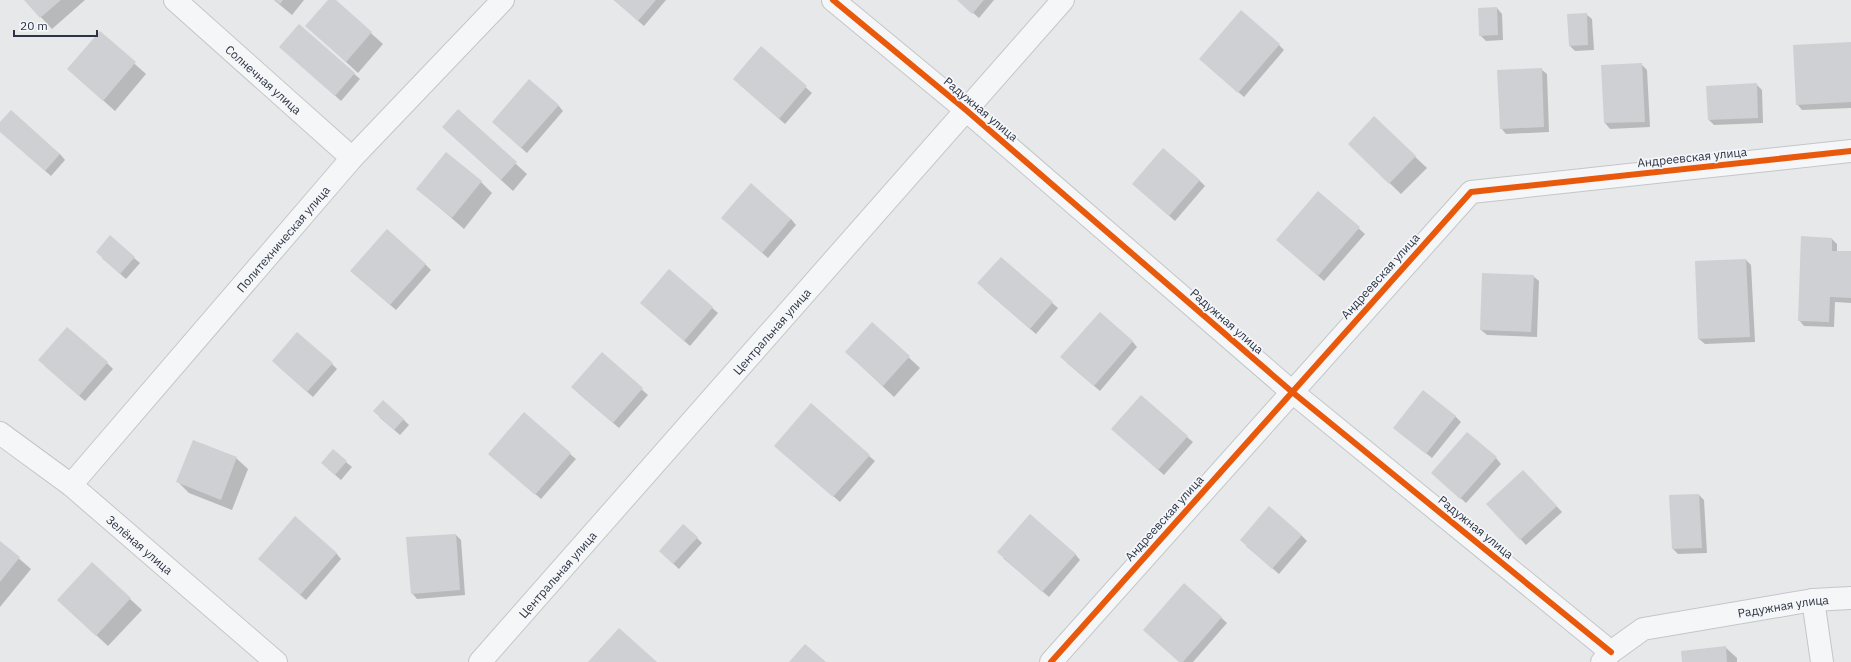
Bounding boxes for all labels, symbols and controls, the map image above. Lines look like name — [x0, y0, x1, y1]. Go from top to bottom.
scale bar — [14, 12, 97, 38]
text: 20 m — [20, 18, 48, 33]
street label: Солнечная улица — [223, 41, 305, 118]
street label: Радужная улица — [941, 74, 1022, 145]
street label: Андреевская улица — [1636, 144, 1748, 170]
street label: Политехническая улица — [233, 182, 333, 295]
street label: Андреевская улица — [1338, 230, 1423, 322]
street label: Центральная улица — [729, 284, 814, 377]
street label: Радужная улица — [1187, 285, 1267, 357]
street label: Андреевская улица — [1122, 472, 1207, 564]
street label: Радужная улица — [1435, 492, 1517, 562]
street label: Зелёная улица — [104, 512, 177, 578]
street label: Центральная улица — [515, 527, 600, 621]
street label: Радужная улица — [1736, 592, 1830, 620]

